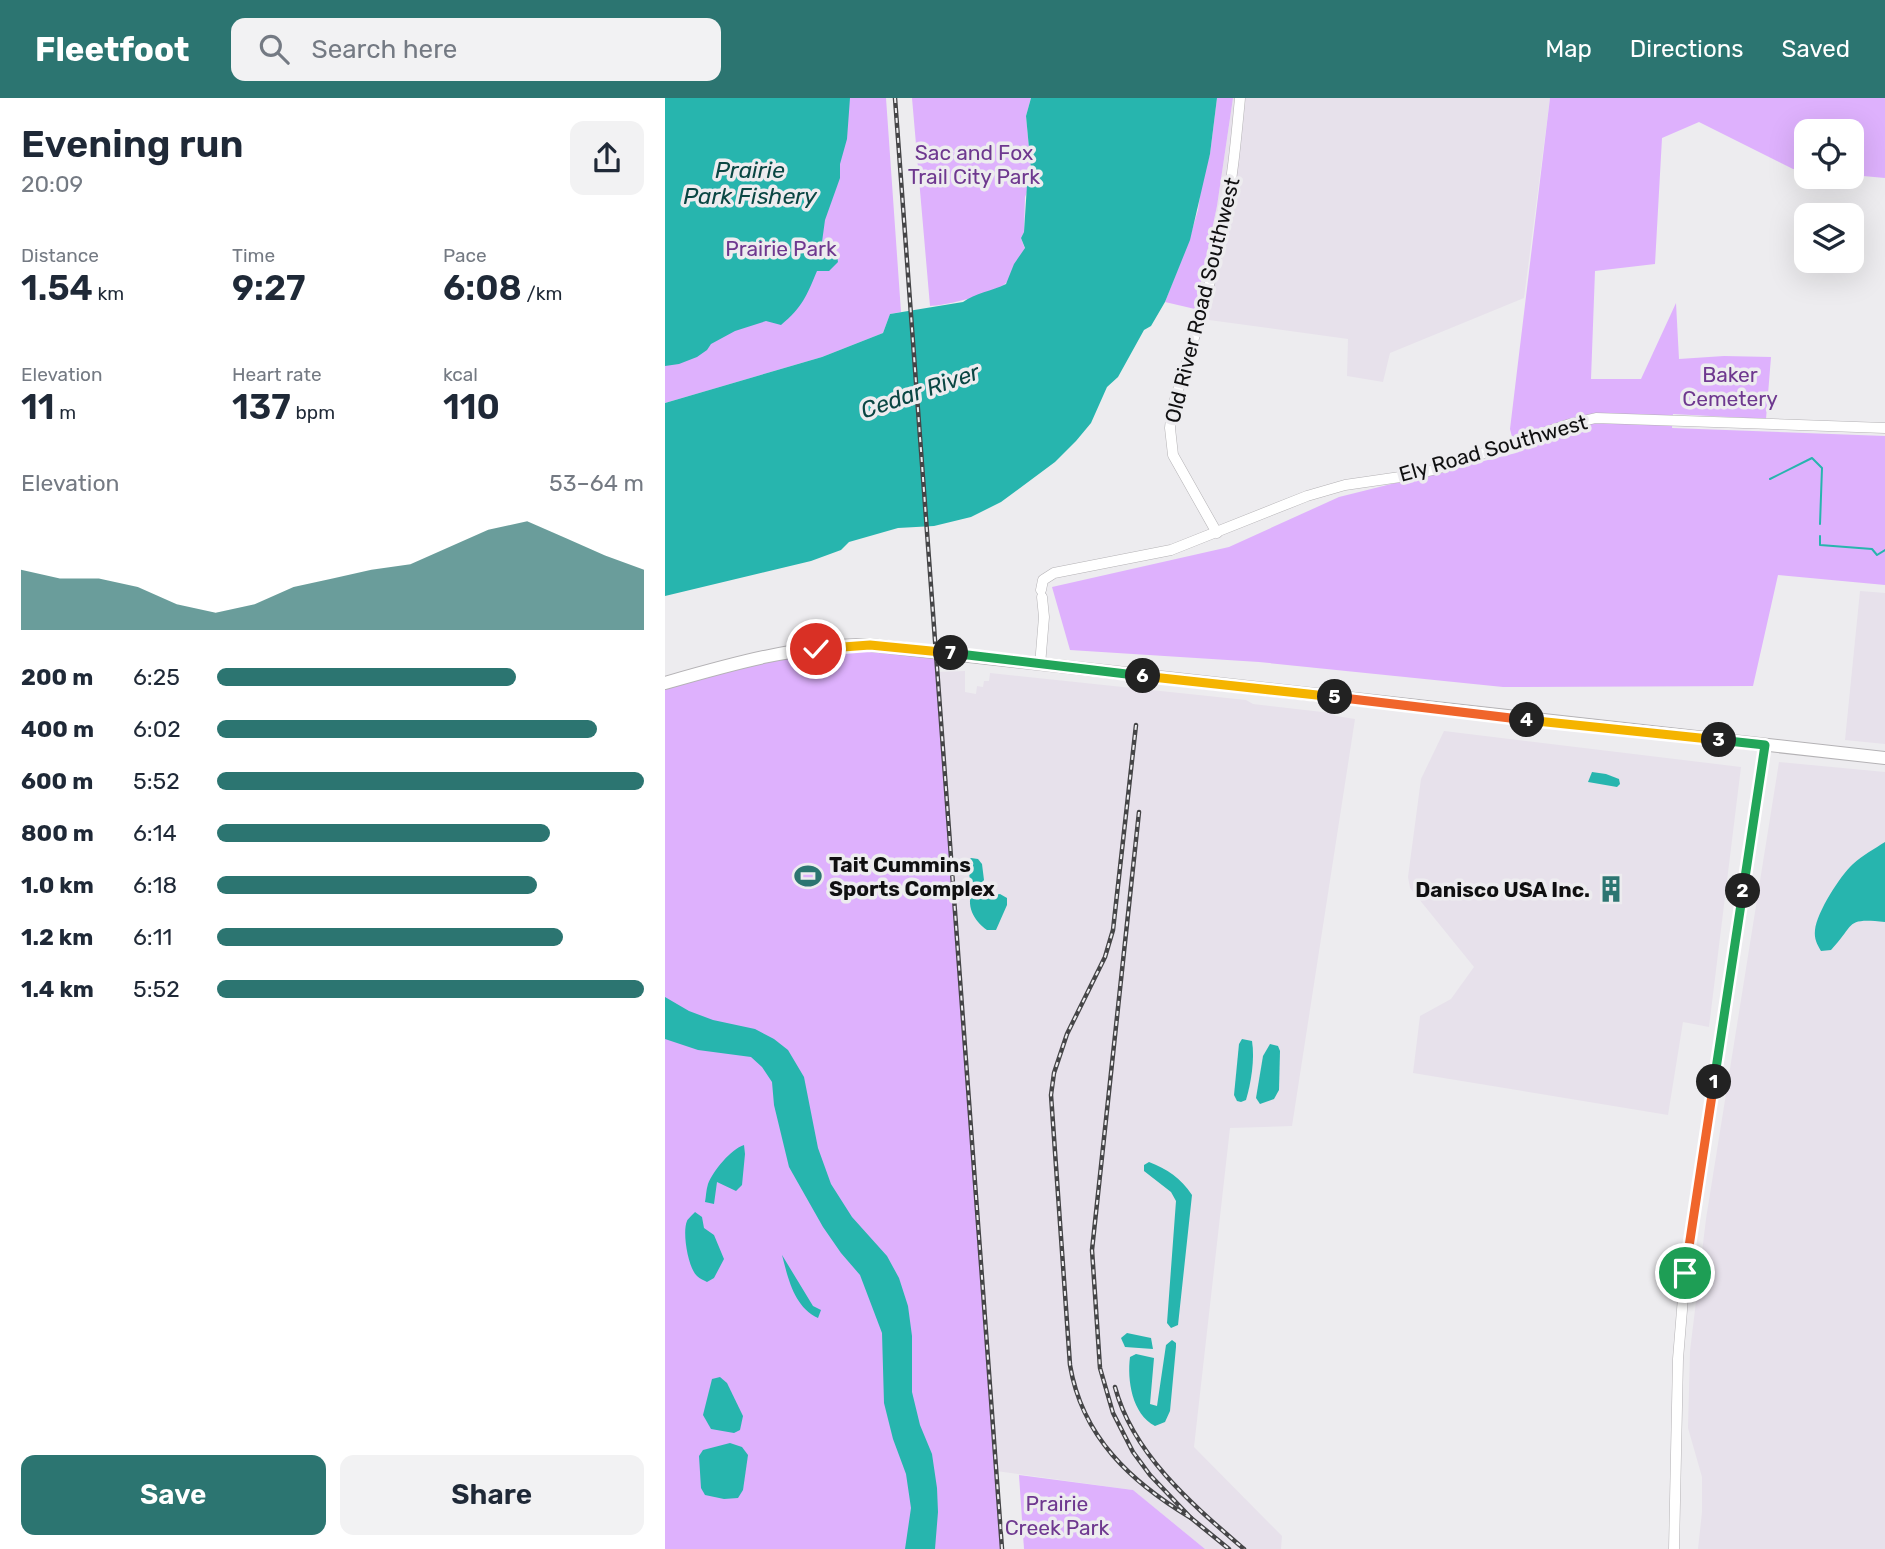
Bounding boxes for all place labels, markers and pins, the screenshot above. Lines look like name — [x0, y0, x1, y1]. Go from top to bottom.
pin — [786, 619, 846, 679]
pin: 7 — [933, 636, 969, 670]
pin: 6 — [1126, 658, 1161, 694]
pin: 5 — [1317, 680, 1353, 714]
pin: 4 — [1509, 702, 1545, 738]
pin: 3 — [1701, 722, 1737, 758]
place label: Tait Cummins Sports Complex — [829, 852, 996, 901]
sports icon: Tait Cummins Sports Complex — [793, 861, 823, 891]
building icon: Danisco USA Inc. — [1596, 874, 1626, 904]
pin: 2 — [1725, 874, 1761, 908]
place label: Danisco USA Inc. — [1415, 877, 1590, 902]
pin: 1 — [1697, 1065, 1731, 1100]
pin — [1655, 1243, 1715, 1303]

